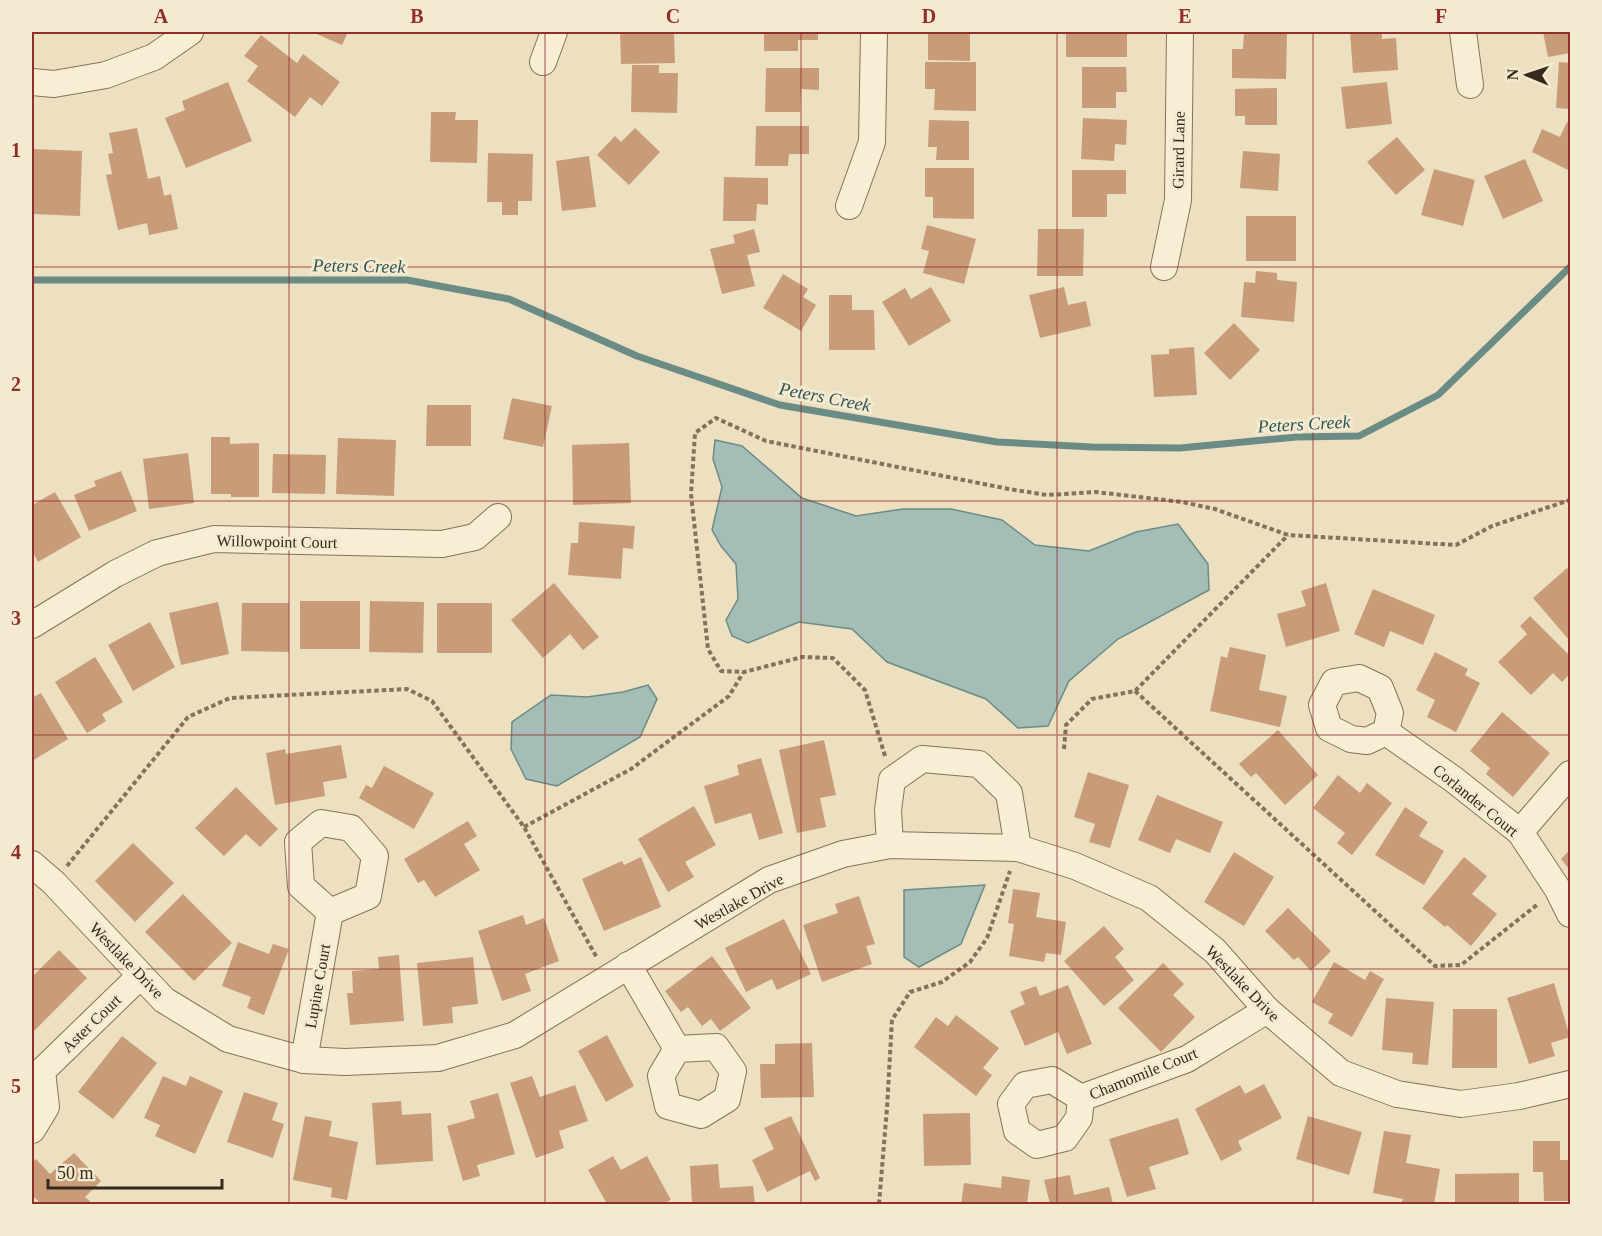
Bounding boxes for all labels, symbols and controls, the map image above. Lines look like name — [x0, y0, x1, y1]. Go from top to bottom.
text: A — [154, 5, 169, 27]
text: B — [410, 5, 424, 27]
text: C — [666, 5, 680, 27]
text: D — [922, 5, 936, 27]
text: E — [1178, 5, 1192, 27]
text: F — [1435, 5, 1447, 27]
north arrow — [1497, 45, 1557, 105]
text: N — [1504, 68, 1521, 81]
street label: Girard Lane — [1169, 111, 1188, 189]
text: 1 — [11, 139, 21, 161]
water label: Peters Creek — [311, 255, 407, 277]
text: 2 — [11, 373, 21, 395]
water label: Peters Creek — [777, 378, 873, 416]
water label: Peters Creek — [1256, 412, 1352, 436]
street label: Willowpoint Court — [216, 532, 338, 552]
text: 3 — [11, 607, 21, 629]
street label: Corlander Court — [1430, 761, 1522, 840]
text: 4 — [11, 841, 21, 863]
street label: Westlake Drive — [692, 870, 787, 933]
street label: Westlake Drive — [86, 919, 167, 1002]
street label: Lupine Court — [302, 942, 334, 1030]
street label: Westlake Drive — [1202, 942, 1283, 1025]
street label: Aster Court — [58, 991, 125, 1056]
street label: Chamomile Court — [1087, 1044, 1200, 1103]
text: 5 — [11, 1075, 21, 1097]
scale bar — [48, 1152, 222, 1190]
text: 50 m — [57, 1163, 94, 1183]

